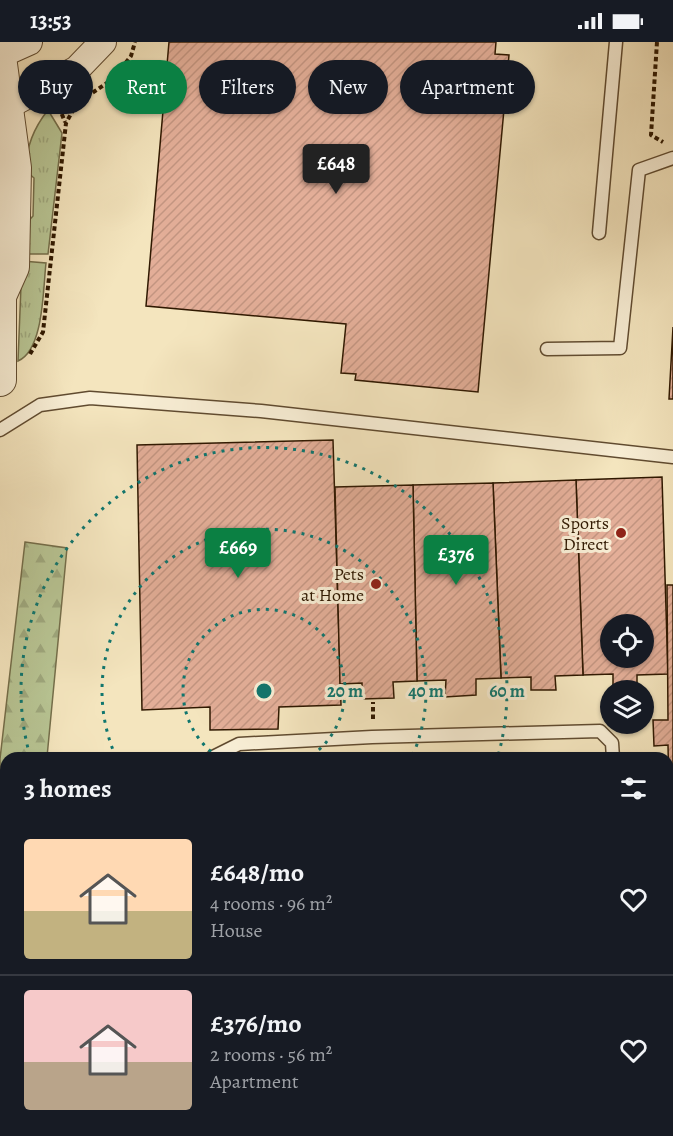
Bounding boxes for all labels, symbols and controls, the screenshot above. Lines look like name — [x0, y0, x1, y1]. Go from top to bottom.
text: 13:53 — [30, 6, 71, 36]
chip: Buy — [18, 60, 93, 114]
chip: Rent — [105, 60, 187, 114]
chip: Filters — [199, 60, 296, 114]
chip: New — [308, 60, 388, 114]
chip: Apartment — [400, 60, 535, 114]
pin: £648 — [300, 144, 372, 195]
text: £648 — [317, 150, 355, 177]
place label: Sports Direct — [561, 511, 609, 556]
marker: Sports Direct — [614, 526, 628, 540]
pin: £669 — [202, 528, 274, 579]
text: £669 — [219, 534, 257, 561]
pin: £376 — [420, 535, 492, 586]
text: £376 — [438, 541, 474, 568]
place label: Pets at Home — [301, 562, 364, 607]
marker: Pets at Home — [369, 577, 383, 591]
map controls — [600, 614, 654, 734]
button: locate — [600, 614, 654, 668]
text: 20 m — [327, 679, 363, 703]
text: 40 m — [408, 679, 444, 703]
text: 60 m — [489, 679, 525, 703]
button: layers — [600, 680, 654, 734]
centre of rings — [254, 681, 274, 701]
text: 3 homes — [24, 771, 112, 806]
icon: filters — [617, 772, 650, 805]
text: £648/mo — [210, 855, 304, 890]
icon: home — [72, 863, 144, 935]
icon: heart — [617, 883, 650, 916]
text: 4 rooms · 96 m² — [210, 890, 332, 917]
text: House — [210, 917, 262, 944]
text: £376/mo — [210, 1006, 302, 1041]
icon: home — [72, 1014, 144, 1086]
icon: heart — [617, 1034, 650, 1067]
text: 2 rooms · 56 m² — [210, 1041, 332, 1068]
text: Apartment — [210, 1068, 299, 1095]

